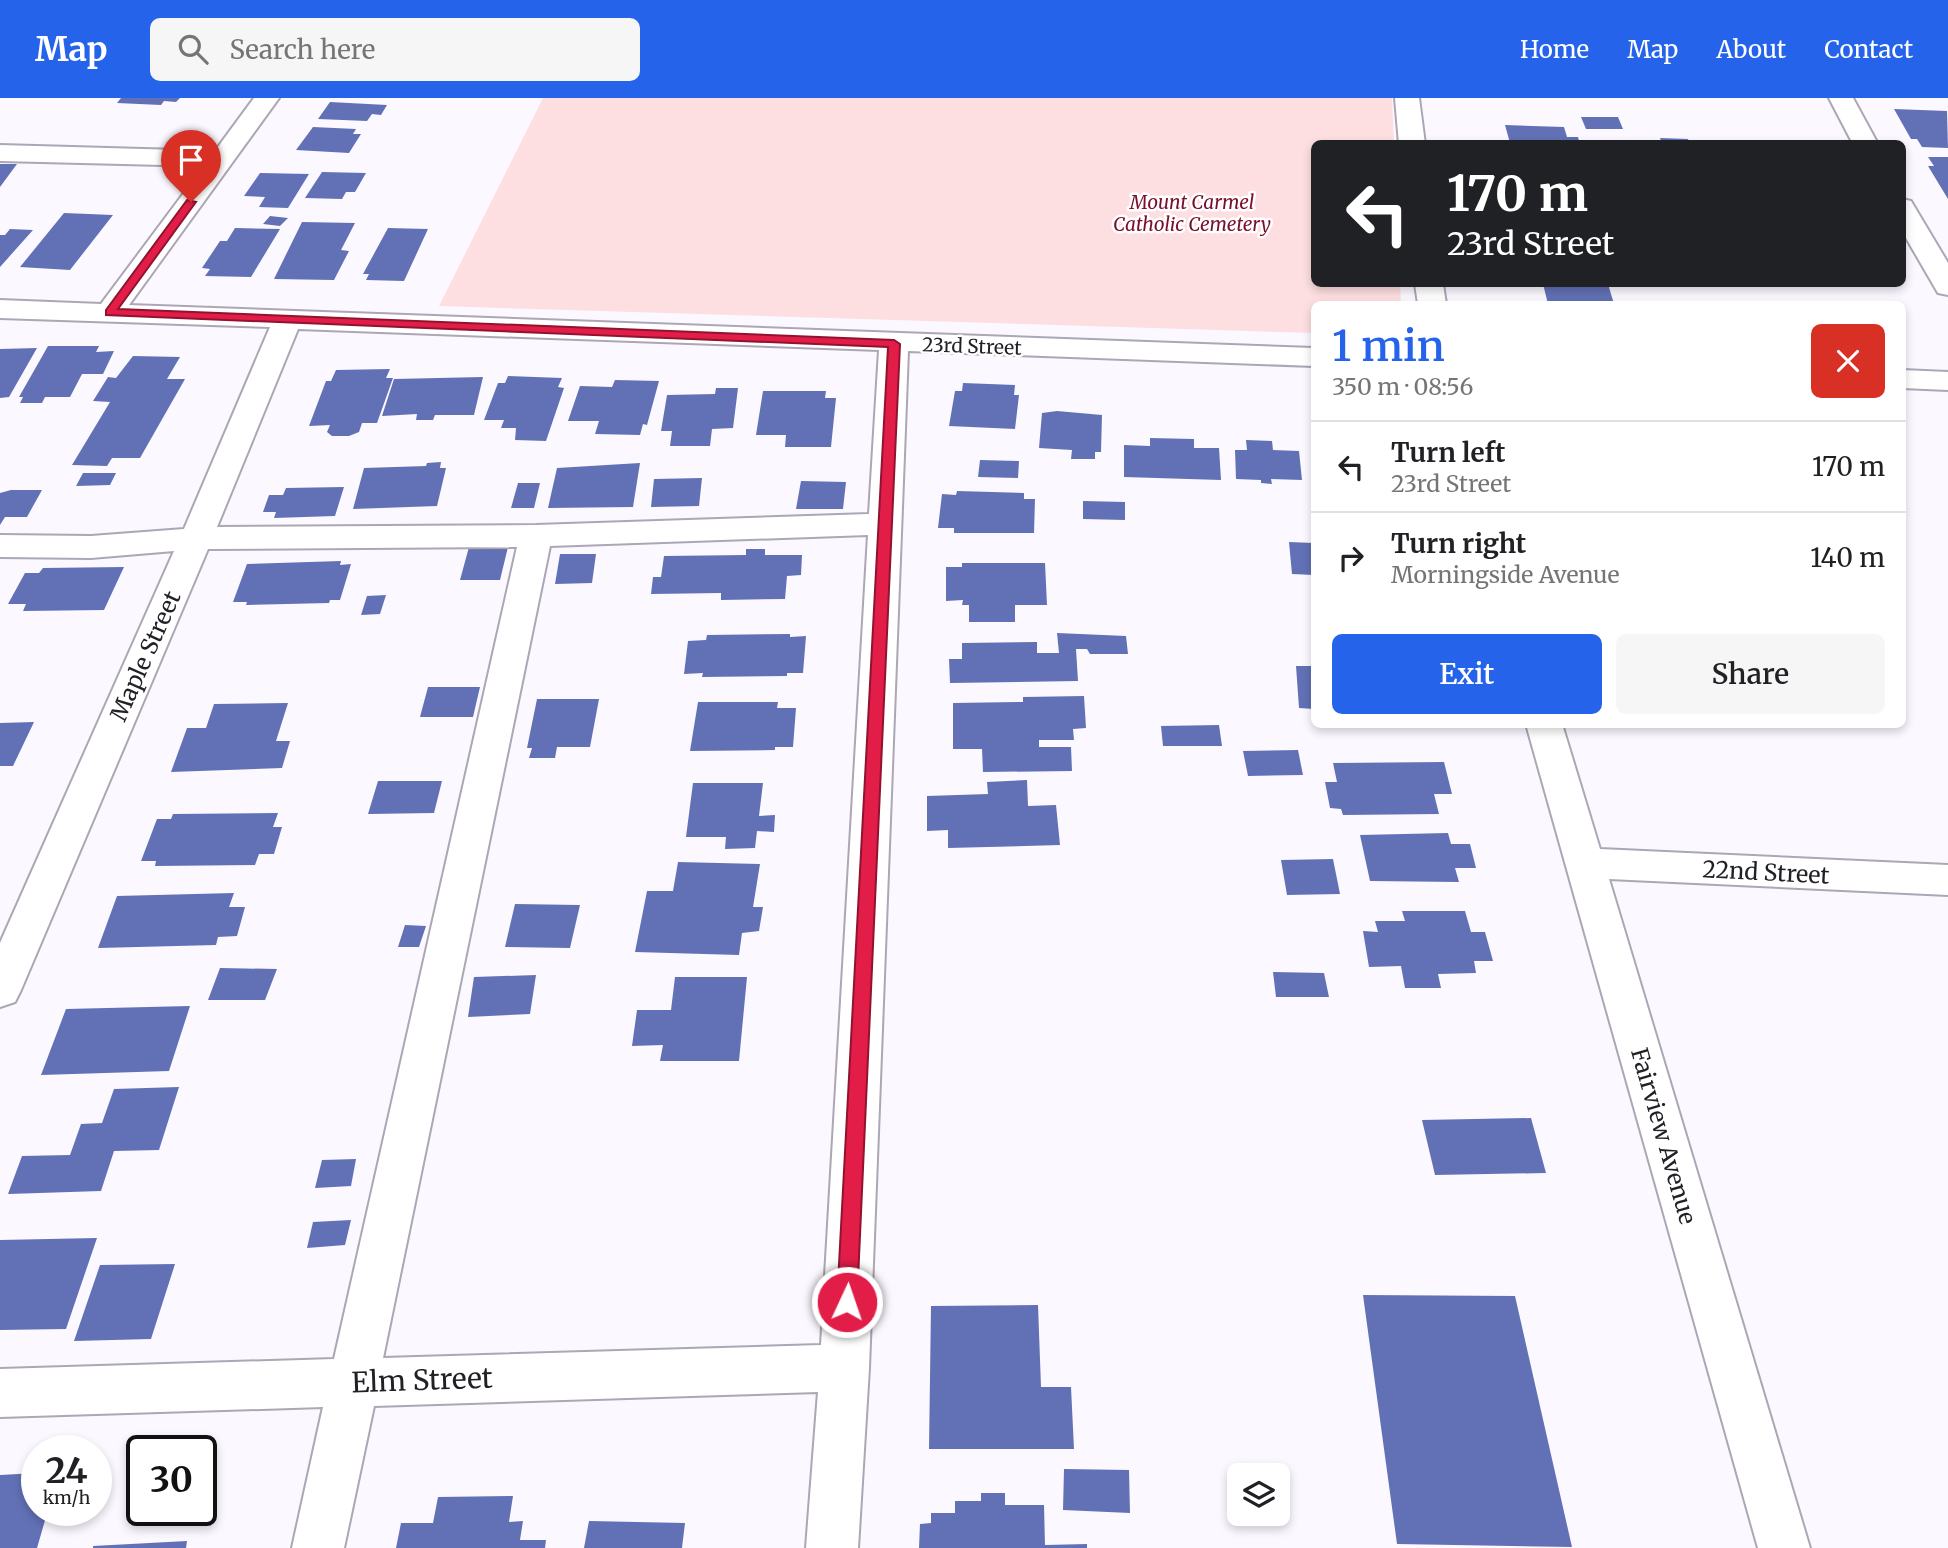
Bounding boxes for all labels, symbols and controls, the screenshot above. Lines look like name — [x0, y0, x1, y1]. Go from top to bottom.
search box — [150, 18, 640, 81]
text: Map — [35, 29, 108, 70]
icon: search — [174, 30, 212, 68]
text: Search here — [230, 33, 375, 66]
text: Home — [1520, 34, 1589, 65]
text: Map — [1627, 34, 1678, 65]
text: About — [1716, 34, 1786, 65]
text: Contact — [1824, 34, 1913, 65]
pin — [161, 130, 221, 202]
icon: arrive — [172, 141, 210, 179]
text: 170 m — [1447, 163, 1588, 224]
icon: left — [1332, 168, 1423, 259]
park label: Mount Carmel Catholic Cemetery — [1113, 190, 1271, 236]
text: 23rd Street — [1447, 224, 1614, 264]
text: 1 min — [1332, 320, 1445, 372]
button: close — [1811, 324, 1885, 398]
street label: 23rd Street — [922, 332, 1023, 360]
text: 350 m · 08:56 — [1332, 372, 1473, 401]
text: Turn left — [1391, 436, 1505, 469]
icon: left — [1332, 448, 1370, 486]
text: 170 m — [1812, 450, 1885, 483]
text: 23rd Street — [1391, 469, 1511, 498]
text: Turn right — [1391, 527, 1526, 560]
icon: right — [1332, 539, 1370, 577]
text: 140 m — [1810, 541, 1885, 574]
text: Morningside Avenue — [1391, 560, 1619, 589]
street label: Maple Street — [103, 587, 187, 725]
button: Exit — [1332, 634, 1602, 714]
button: Share — [1616, 634, 1885, 714]
street label: 22nd Street — [1702, 854, 1830, 890]
street label: Fairview Avenue — [1625, 1044, 1703, 1228]
position arrow — [810, 1265, 884, 1339]
street label: Elm Street — [351, 1360, 493, 1400]
speed limit sign: 30 — [126, 1435, 217, 1526]
text: 24 — [45, 1449, 88, 1493]
map controls — [1227, 1463, 1290, 1526]
button: layers — [1227, 1463, 1290, 1526]
text: km/h — [43, 1486, 90, 1509]

